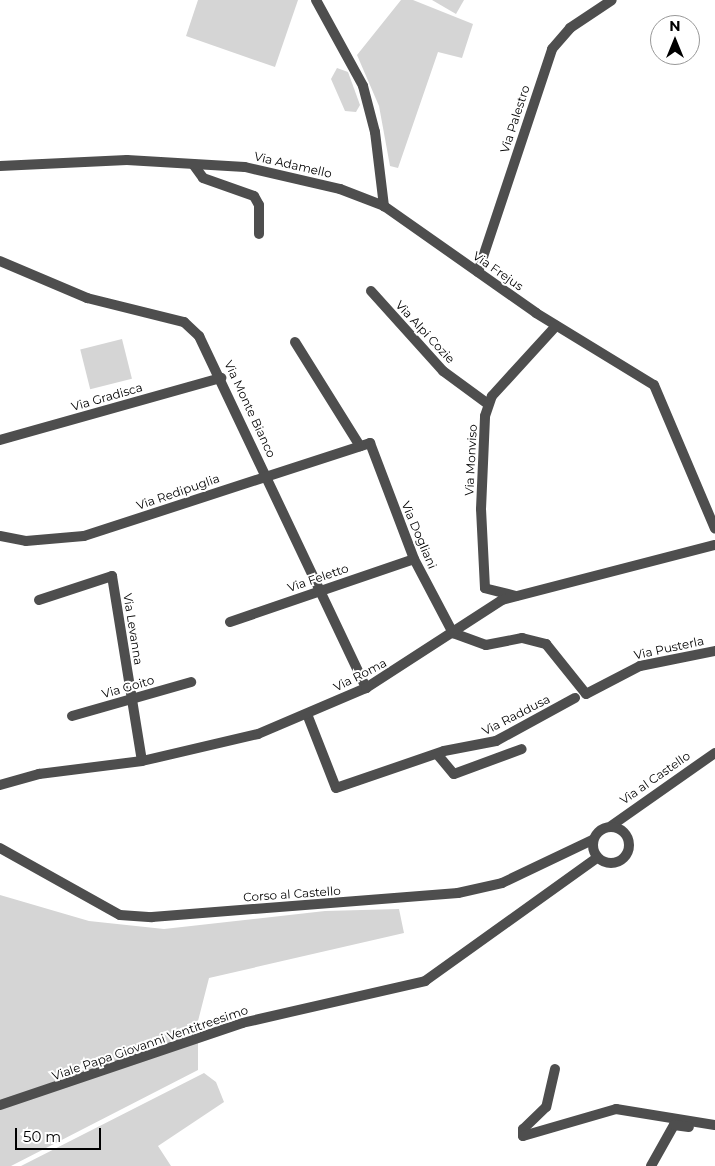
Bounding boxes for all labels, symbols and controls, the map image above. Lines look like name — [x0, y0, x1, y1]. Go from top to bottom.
north arrow — [650, 15, 700, 65]
text: N — [669, 17, 681, 35]
street label: Via Palestro — [497, 83, 533, 155]
street label: Via Adamello — [253, 149, 333, 181]
street label: Via Frejus — [470, 248, 526, 294]
street label: Via Alpi Cozie — [392, 298, 458, 366]
street label: Via Monte Bianco — [221, 358, 279, 460]
street label: Via Gradisca — [70, 380, 144, 414]
street label: Via Monviso — [462, 424, 480, 496]
street label: Via Redipuglia — [135, 471, 221, 513]
street label: Via Dogliani — [398, 499, 440, 571]
street label: Via Feletto — [286, 561, 350, 595]
street label: Via Levanna — [120, 592, 146, 666]
street label: Via Pusterla — [633, 634, 705, 662]
street label: Via Roma — [331, 656, 389, 694]
street label: Via Goito — [100, 673, 156, 701]
street label: Via Raddusa — [480, 692, 552, 738]
street label: Via al Castello — [617, 749, 693, 807]
street label: Corso al Castello — [243, 883, 341, 905]
street label: Viale Papa Giovanni Ventitreesimo — [50, 1003, 250, 1083]
scale bar — [18, 1118, 104, 1150]
text: 50 m — [23, 1127, 61, 1146]

